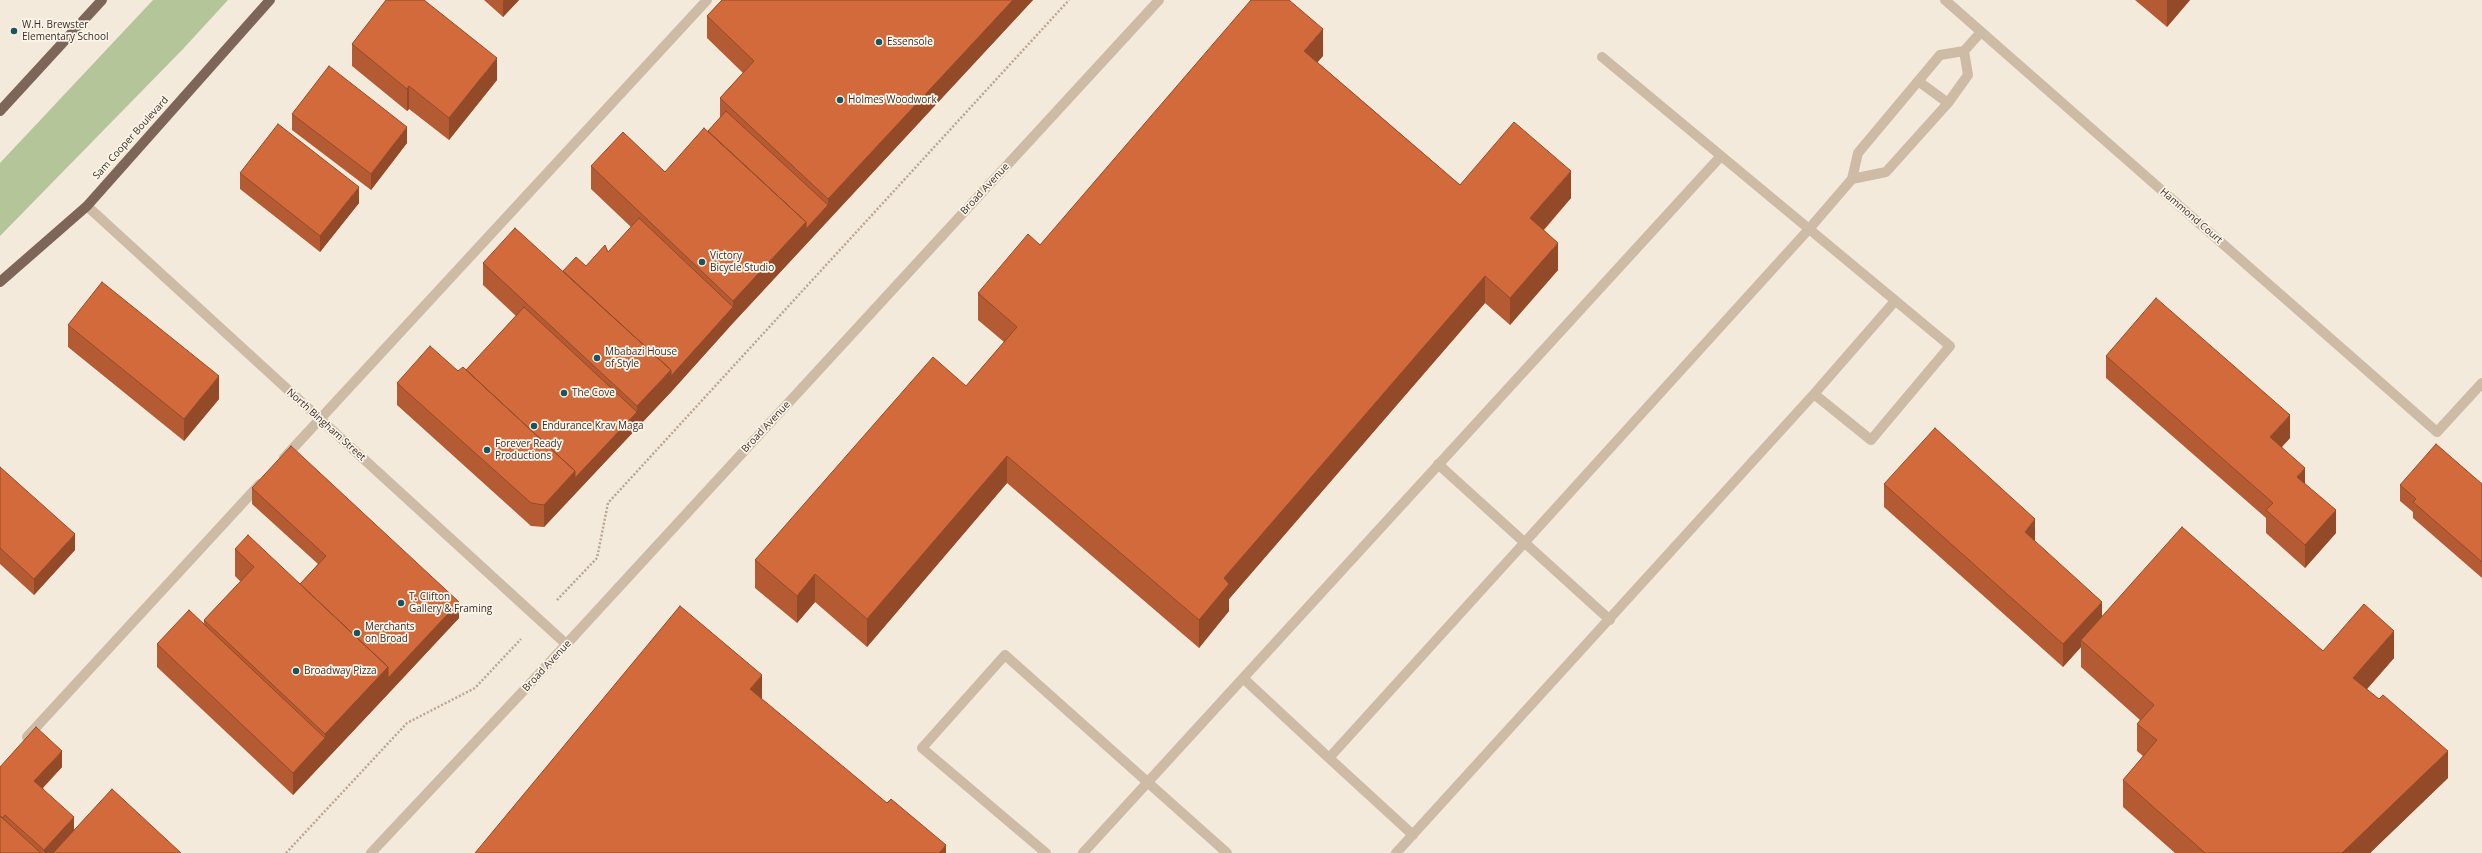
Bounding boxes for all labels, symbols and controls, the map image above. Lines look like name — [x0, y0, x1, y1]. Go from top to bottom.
place label: W.H. Brewster Elementary School — [22, 19, 108, 42]
marker: W.H. Brewster Elementary School — [9, 26, 19, 36]
place label: Essensole — [887, 36, 933, 48]
marker: Essensole — [874, 37, 884, 47]
street label: Sam Cooper Boulevard — [91, 94, 171, 182]
place label: Holmes Woodwork — [848, 94, 937, 106]
marker: Holmes Woodwork — [835, 95, 845, 105]
street label: Broad Avenue — [958, 161, 1012, 217]
street label: Hammond Court — [2157, 186, 2225, 246]
place label: Victory Bicycle Studio — [710, 250, 774, 274]
marker: Victory Bicycle Studio — [697, 257, 707, 267]
place label: Mbabazi House of Style — [605, 346, 677, 370]
marker: Mbabazi House of Style — [592, 353, 602, 363]
street label: North Bingham Street — [284, 386, 368, 464]
place label: The Cove — [572, 387, 615, 399]
marker: The Cove — [559, 388, 569, 398]
street label: Broad Avenue — [739, 399, 793, 455]
place label: Endurance Krav Maga — [542, 420, 644, 432]
marker: Endurance Krav Maga — [529, 421, 539, 431]
place label: Forever Ready Productions — [495, 438, 562, 462]
marker: Forever Ready Productions — [482, 445, 492, 455]
place label: T. Clifton Gallery & Framing — [409, 591, 492, 614]
marker: T. Clifton Gallery & Framing — [396, 598, 406, 608]
place label: Merchants on Broad — [365, 621, 415, 644]
marker: Merchants on Broad — [352, 628, 362, 638]
street label: Broad Avenue — [520, 638, 574, 694]
place label: Broadway Pizza — [304, 665, 377, 677]
marker: Broadway Pizza — [291, 666, 301, 676]

